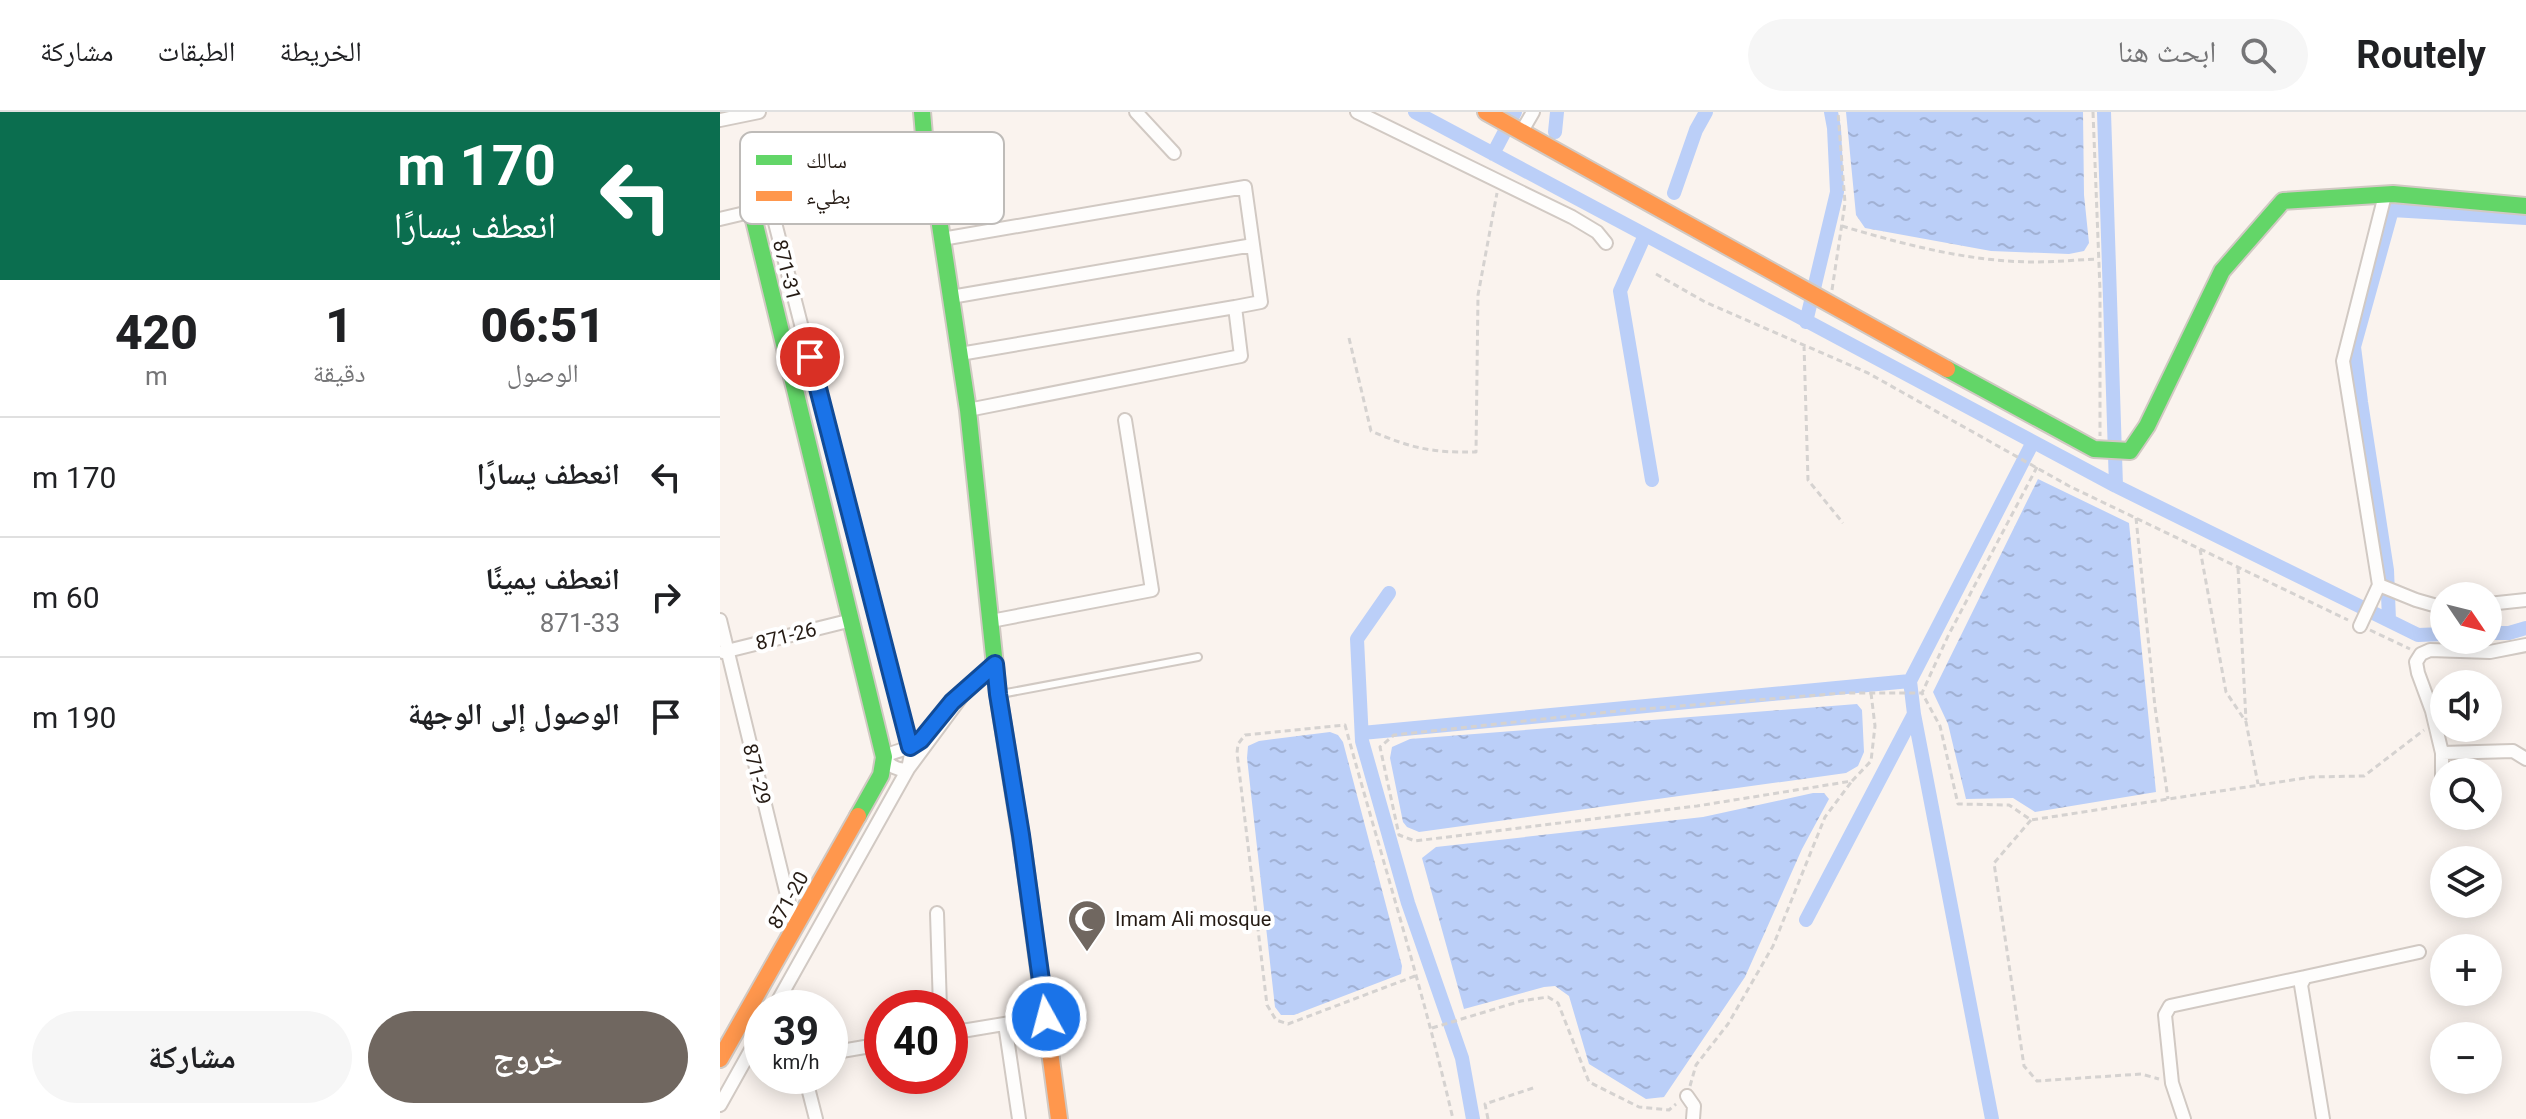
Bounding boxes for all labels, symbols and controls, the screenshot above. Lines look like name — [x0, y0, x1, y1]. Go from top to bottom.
search box — [1748, 19, 2308, 91]
icon: search — [2236, 33, 2280, 77]
text: Routely — [2356, 33, 2486, 77]
text: ابحث هنا — [2117, 34, 2216, 69]
text: مشاركة — [40, 35, 114, 68]
text: الطبقات — [158, 35, 235, 68]
text: الخريطة — [279, 35, 362, 68]
legend — [740, 132, 1004, 224]
text: 170 m — [397, 133, 556, 199]
icon: left — [584, 144, 688, 248]
text: سالك — [806, 148, 847, 173]
text: بطيء — [806, 184, 851, 214]
text: انعطف يسارًا — [394, 205, 556, 247]
street label: 871-31 — [768, 237, 806, 303]
text: 1 — [325, 297, 353, 354]
text: 06:51 — [480, 297, 605, 354]
text: 420 — [115, 304, 198, 361]
pin — [776, 323, 844, 391]
icon: arrive — [788, 335, 832, 379]
text: دقيقة — [313, 358, 366, 388]
text: الوصول — [507, 358, 579, 388]
text: m — [145, 361, 168, 391]
icon: left — [644, 455, 688, 499]
text: انعطف يسارًا — [477, 456, 620, 491]
text: 170 m — [32, 460, 116, 495]
text: انعطف يمينًا — [485, 561, 620, 596]
icon: right — [644, 575, 688, 619]
text: 60 m — [32, 580, 100, 615]
north arrow — [2430, 582, 2502, 654]
map controls — [2430, 582, 2502, 1094]
text: 871-33 — [540, 608, 620, 638]
street label: 871-26 — [753, 617, 819, 655]
button: sound — [2430, 670, 2502, 742]
icon: arrive — [644, 695, 688, 739]
text: الوصول إلى الوجهة — [408, 696, 620, 731]
text: 190 m — [32, 700, 116, 735]
street label: 871-29 — [738, 741, 776, 807]
button: search — [2430, 758, 2502, 830]
button: layers — [2430, 846, 2502, 918]
street label: 871-20 — [763, 867, 813, 933]
mosque icon: Imam Ali mosque — [1066, 898, 1108, 953]
place label: Imam Ali mosque — [1115, 907, 1271, 931]
button: + — [2430, 934, 2502, 1006]
position arrow — [1004, 975, 1088, 1059]
speed limit sign: 40 — [864, 990, 968, 1094]
text: 39 — [773, 1008, 819, 1055]
button: مشاركة — [32, 1011, 352, 1103]
button: خروج — [368, 1011, 688, 1103]
button: − — [2430, 1022, 2502, 1094]
text: km/h — [773, 1050, 819, 1074]

